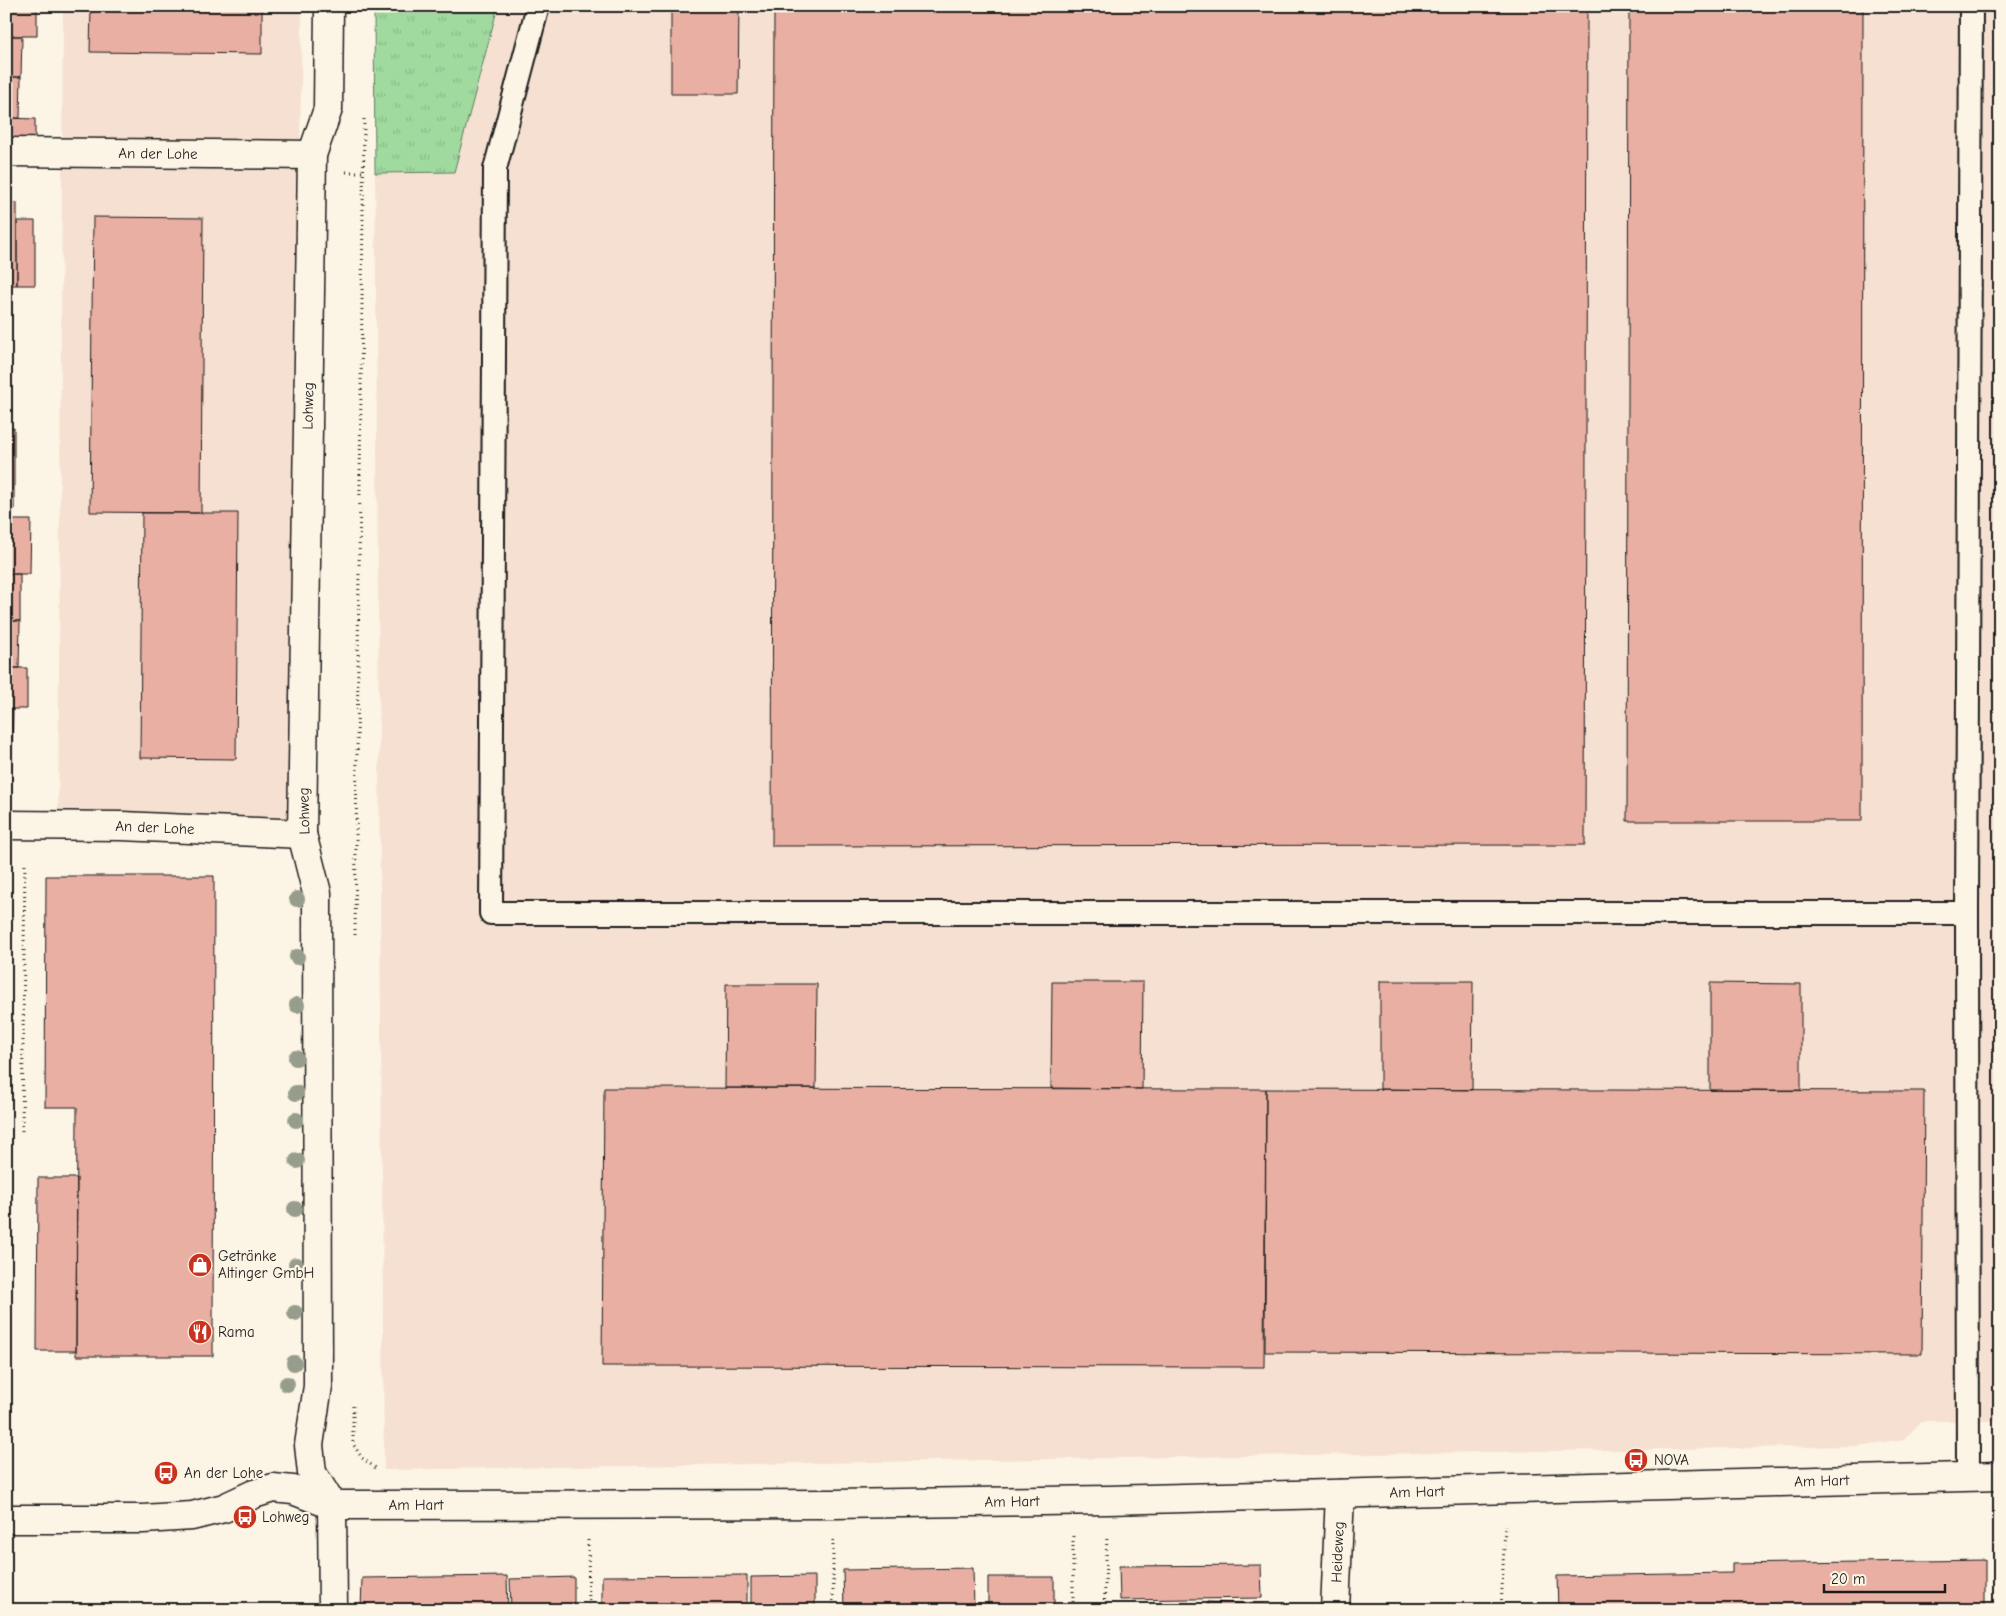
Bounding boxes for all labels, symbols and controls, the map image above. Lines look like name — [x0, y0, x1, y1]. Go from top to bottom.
street label: An der Lohe — [118, 144, 198, 163]
street label: Lohweg — [299, 382, 317, 430]
street label: Lohweg — [295, 787, 313, 835]
street label: An der Lohe — [115, 817, 195, 838]
place label: Getränke Altinger GmbH — [218, 1247, 314, 1282]
shop icon: Getränke Altinger GmbH — [187, 1252, 213, 1278]
restaurant icon: Rama — [187, 1319, 213, 1345]
place label: Rama — [218, 1323, 255, 1341]
bus stop icon: NOVA — [1623, 1447, 1649, 1473]
place label: NOVA — [1654, 1451, 1689, 1469]
bus stop icon: An der Lohe — [153, 1460, 179, 1486]
place label: An der Lohe — [184, 1464, 264, 1482]
street label: Am Hart — [1794, 1471, 1850, 1491]
street label: Am Hart — [1389, 1482, 1445, 1501]
street label: Am Hart — [984, 1492, 1040, 1511]
street label: Am Hart — [388, 1496, 444, 1514]
bus stop icon: Lohweg — [232, 1504, 258, 1530]
place label: Lohweg — [262, 1508, 309, 1526]
street label: Heideweg — [1327, 1521, 1348, 1583]
scale bar — [1824, 1561, 1945, 1593]
text: 20 m — [1831, 1570, 1865, 1588]

